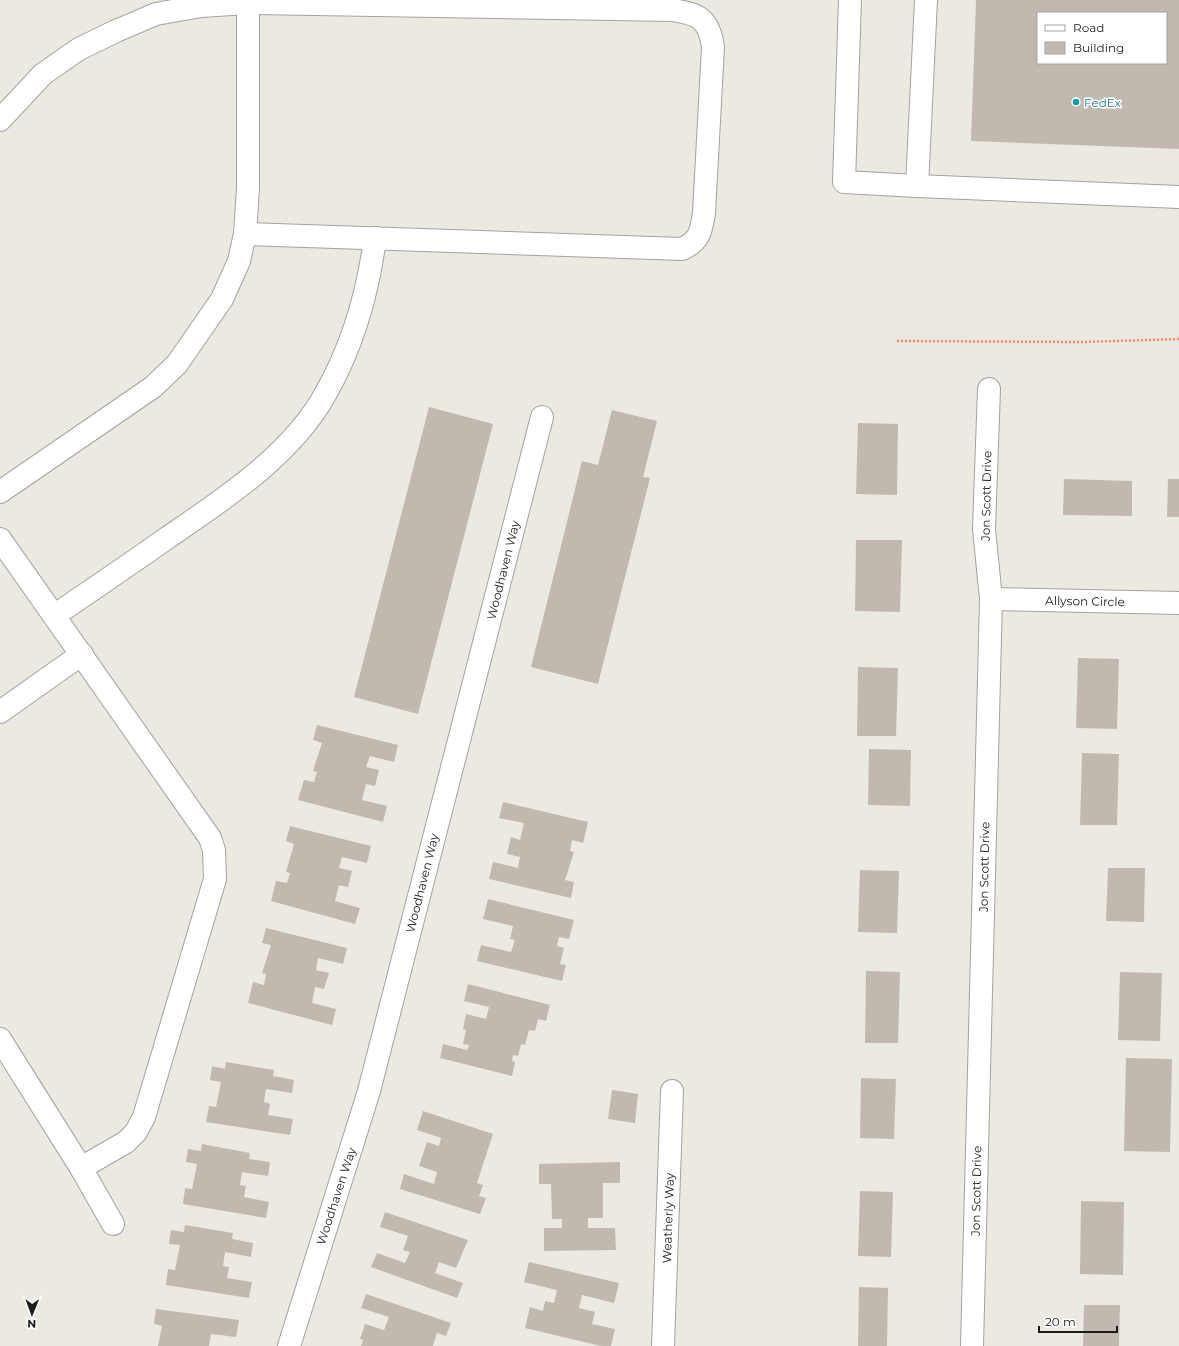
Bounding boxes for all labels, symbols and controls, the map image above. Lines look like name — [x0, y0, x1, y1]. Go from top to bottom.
legend — [1037, 12, 1167, 64]
text: Road — [1073, 20, 1104, 35]
text: Building — [1073, 40, 1124, 55]
place label: FedEx — [1084, 95, 1122, 110]
marker: FedEx — [1071, 97, 1081, 107]
street label: Jon Scott Drive — [978, 451, 994, 542]
street label: Woodhaven Way — [483, 518, 523, 621]
street label: Allyson Circle — [1045, 593, 1125, 609]
street label: Jon Scott Drive — [976, 822, 992, 913]
street label: Woodhaven Way — [402, 831, 442, 934]
street label: Woodhaven Way — [313, 1145, 359, 1247]
street label: Jon Scott Drive — [968, 1146, 984, 1237]
street label: Weatherly Way — [659, 1172, 677, 1264]
north arrow — [12, 1294, 52, 1334]
scale bar — [1039, 1308, 1117, 1334]
text: 20 m — [1045, 1314, 1076, 1329]
text: N — [27, 1317, 36, 1331]

